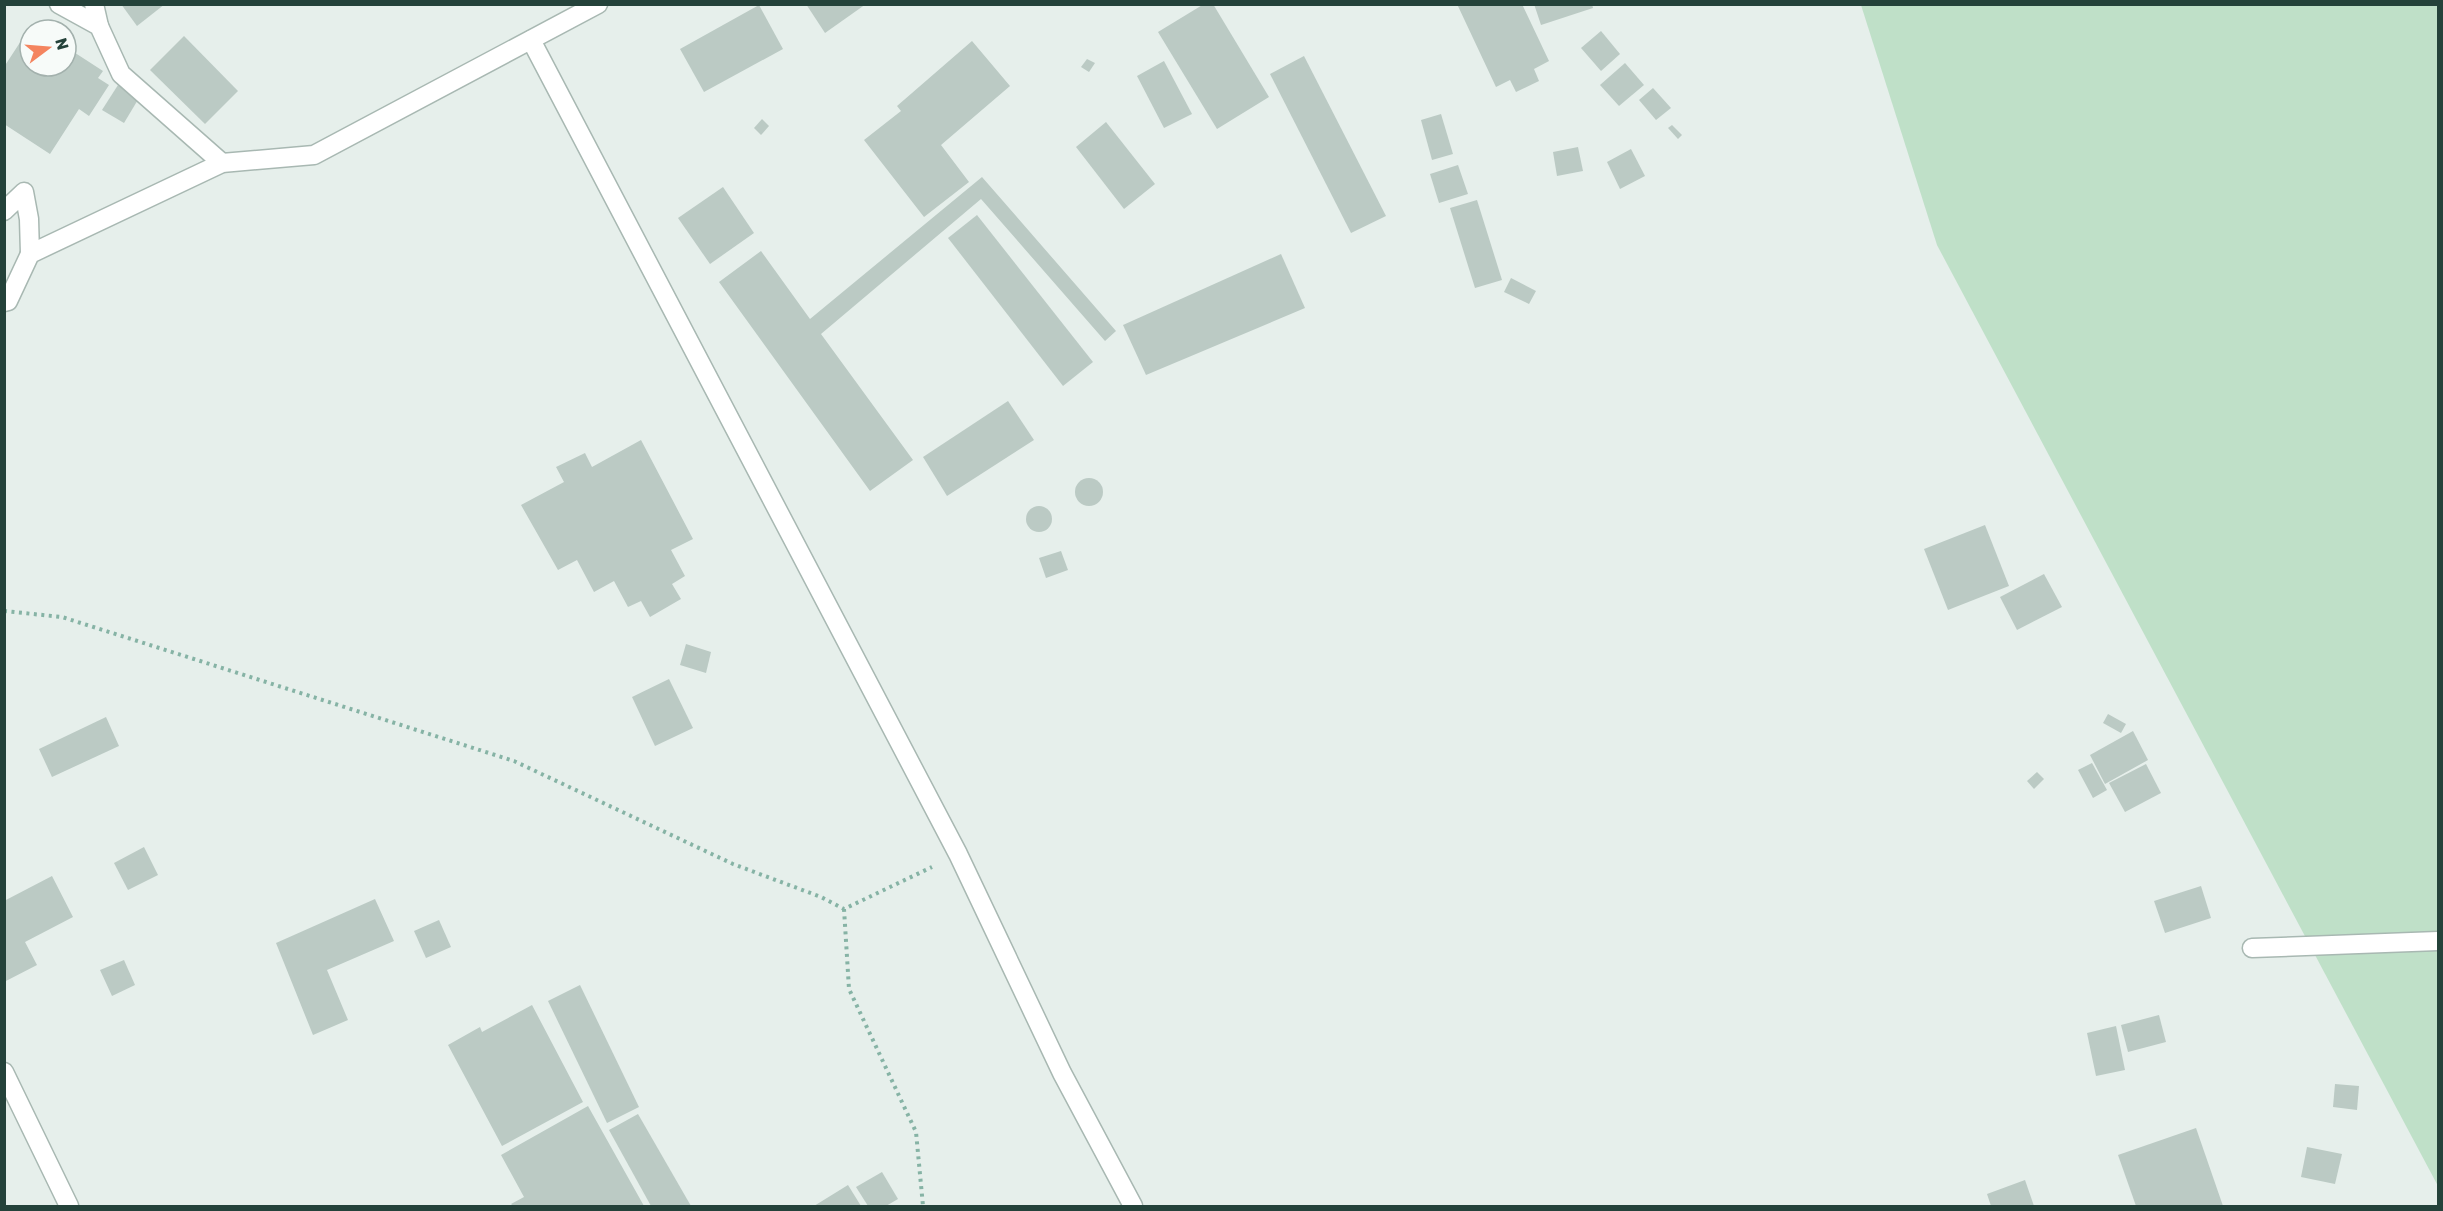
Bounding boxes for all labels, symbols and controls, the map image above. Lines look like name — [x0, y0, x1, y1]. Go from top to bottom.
north arrow — [18, 18, 78, 78]
text: N — [51, 36, 73, 52]

